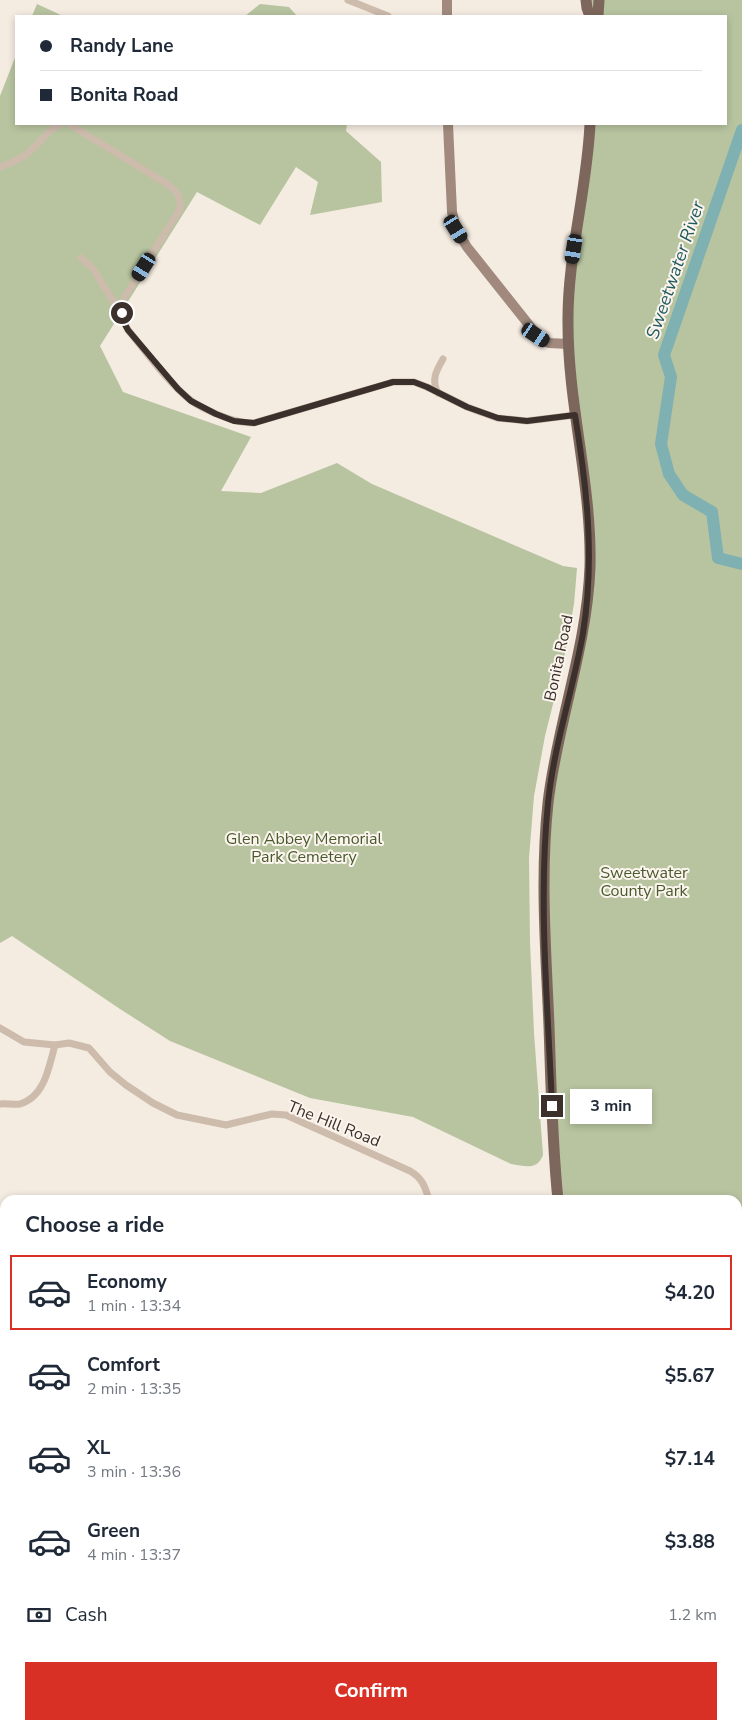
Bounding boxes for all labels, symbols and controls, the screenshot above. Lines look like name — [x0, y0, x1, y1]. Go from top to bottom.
text: Randy Lane — [70, 33, 173, 59]
text: Bonita Road — [70, 82, 178, 108]
water label: Sweetwater River — [640, 197, 710, 342]
car — [441, 212, 470, 246]
car — [564, 233, 583, 265]
car — [129, 250, 158, 284]
route start — [111, 302, 133, 324]
car — [519, 320, 552, 350]
street label: Bonita Road — [539, 613, 579, 703]
park label: Glen Abbey Memorial Park Cemetery — [226, 828, 383, 868]
park label: Sweetwater County Park — [600, 862, 689, 902]
callout: 3 min — [570, 1088, 652, 1124]
street label: The Hill Road — [284, 1095, 384, 1153]
route end — [541, 1095, 563, 1117]
text: 3 min — [590, 1095, 632, 1117]
text: Choose a ride — [25, 1210, 164, 1240]
text: Economy — [87, 1269, 167, 1295]
icon: car — [27, 1270, 72, 1315]
text: $4.20 — [665, 1280, 715, 1306]
text: 1 min · 13:34 — [87, 1295, 181, 1317]
text: Comfort — [87, 1352, 160, 1378]
icon: car — [27, 1353, 72, 1398]
text: $5.67 — [665, 1363, 715, 1389]
text: 2 min · 13:35 — [87, 1378, 181, 1400]
text: XL — [87, 1435, 110, 1461]
icon: car — [27, 1436, 72, 1481]
text: $7.14 — [665, 1446, 715, 1472]
text: 3 min · 13:36 — [87, 1461, 181, 1483]
text: Green — [87, 1518, 140, 1544]
icon: car — [27, 1519, 72, 1564]
text: $3.88 — [665, 1529, 715, 1555]
text: 4 min · 13:37 — [87, 1544, 181, 1566]
icon: cash — [25, 1601, 53, 1629]
text: Cash — [65, 1602, 107, 1628]
text: 1.2 km — [668, 1604, 717, 1626]
button: Confirm — [25, 1662, 717, 1720]

